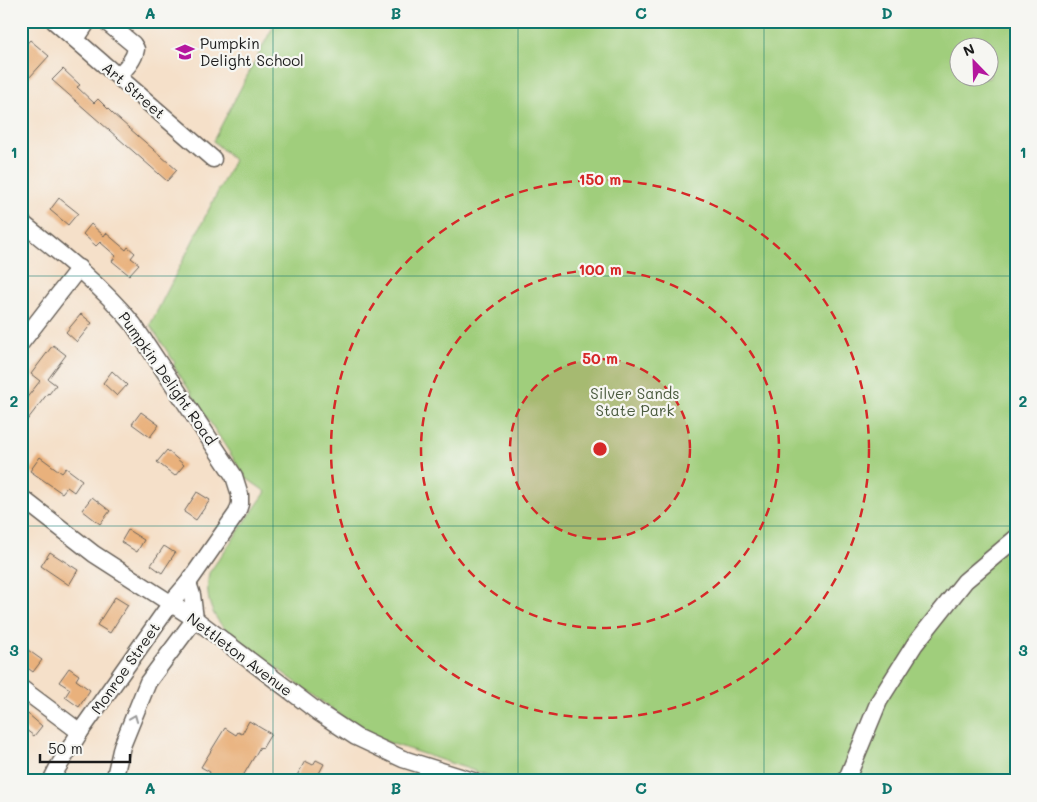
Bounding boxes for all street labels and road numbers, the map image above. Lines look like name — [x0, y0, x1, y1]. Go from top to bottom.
street label: Art Street — [98, 57, 170, 123]
street label: Pumpkin Delight Road — [114, 308, 222, 448]
street label: Nettleton Avenue — [183, 608, 297, 700]
street label: Monroe Street — [86, 618, 164, 718]

